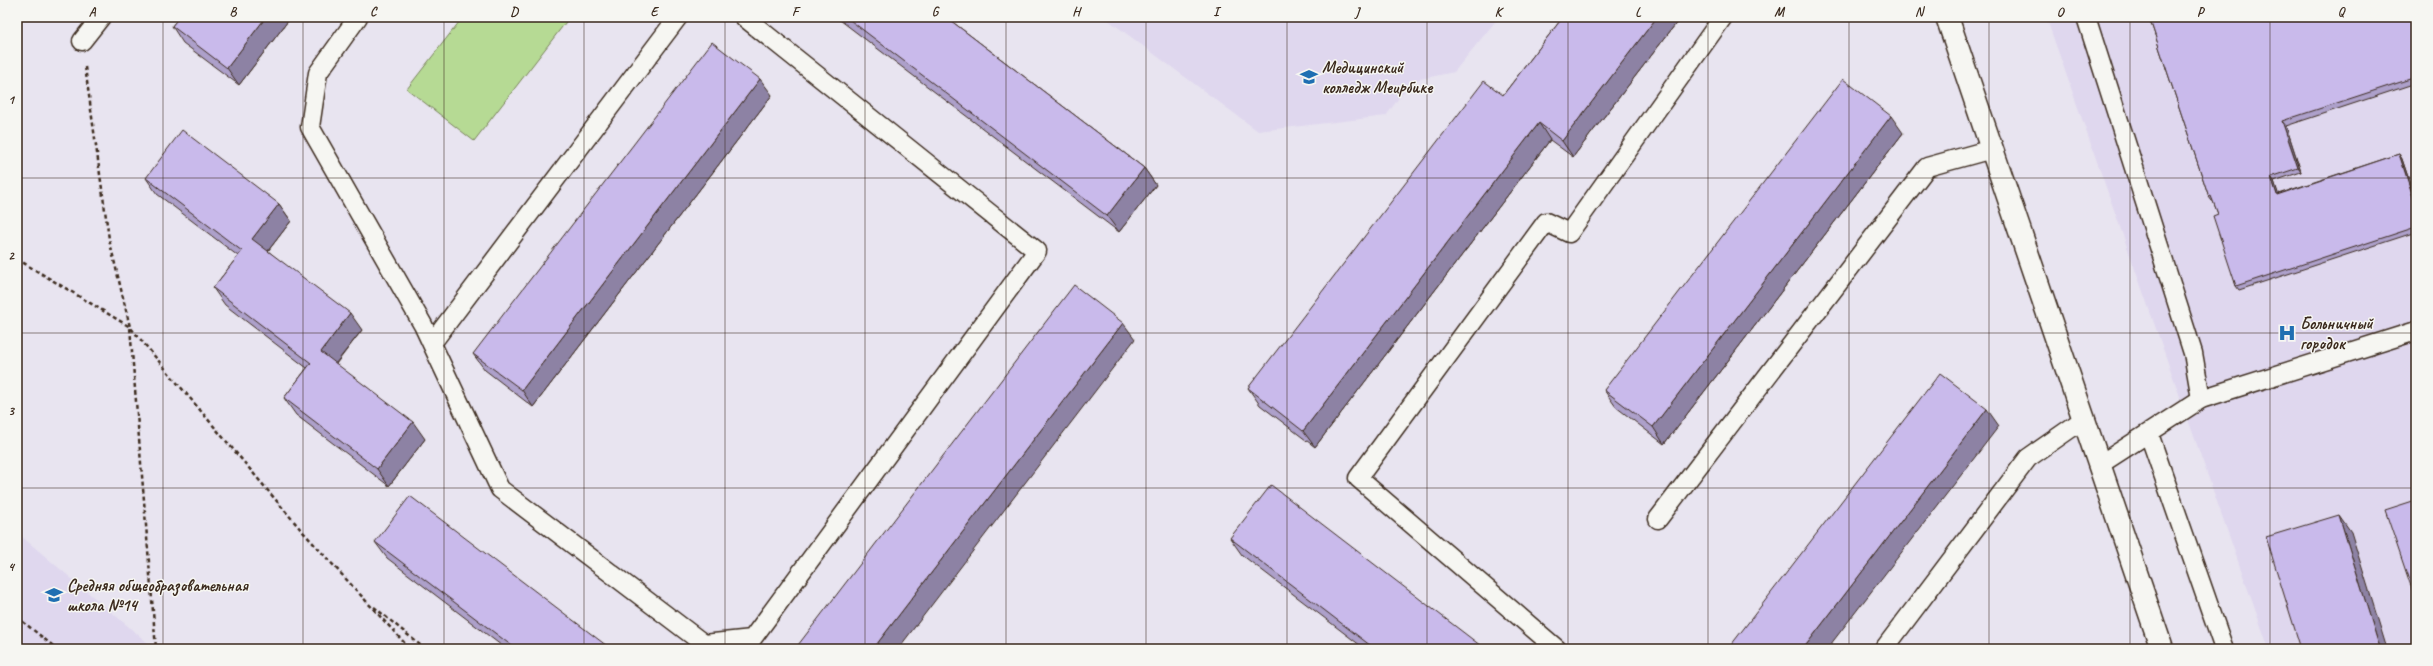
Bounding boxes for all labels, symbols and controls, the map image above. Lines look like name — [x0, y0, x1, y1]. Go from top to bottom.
text: A — [89, 4, 97, 20]
text: B — [230, 4, 238, 20]
text: C — [370, 4, 378, 20]
text: D — [510, 4, 519, 20]
text: E — [651, 4, 660, 20]
text: F — [792, 4, 801, 20]
text: G — [932, 4, 940, 20]
text: H — [1072, 4, 1082, 20]
text: I — [1213, 4, 1222, 20]
text: J — [1354, 4, 1361, 20]
text: K — [1495, 4, 1505, 20]
text: L — [1635, 4, 1642, 20]
text: M — [1774, 4, 1785, 20]
text: N — [1915, 4, 1926, 20]
text: O — [2057, 4, 2066, 20]
text: P — [2197, 4, 2206, 20]
text: Q — [2338, 4, 2346, 20]
place label: Медицинский колледж Меирбике — [1322, 57, 1434, 98]
school or university icon: Медицинский колледж Меирбике — [1299, 67, 1319, 87]
text: 1 — [8, 92, 16, 108]
text: 2 — [8, 248, 15, 264]
place label: Больничный городок — [2300, 313, 2374, 354]
hospital icon: Больничный городок — [2277, 323, 2297, 343]
text: 3 — [8, 403, 15, 419]
text: 4 — [8, 559, 16, 575]
place label: Cредняя общеобразовательная школа №14 — [67, 575, 249, 616]
school or university icon: Cредняя общеобразовательная школа №14 — [44, 585, 64, 605]

